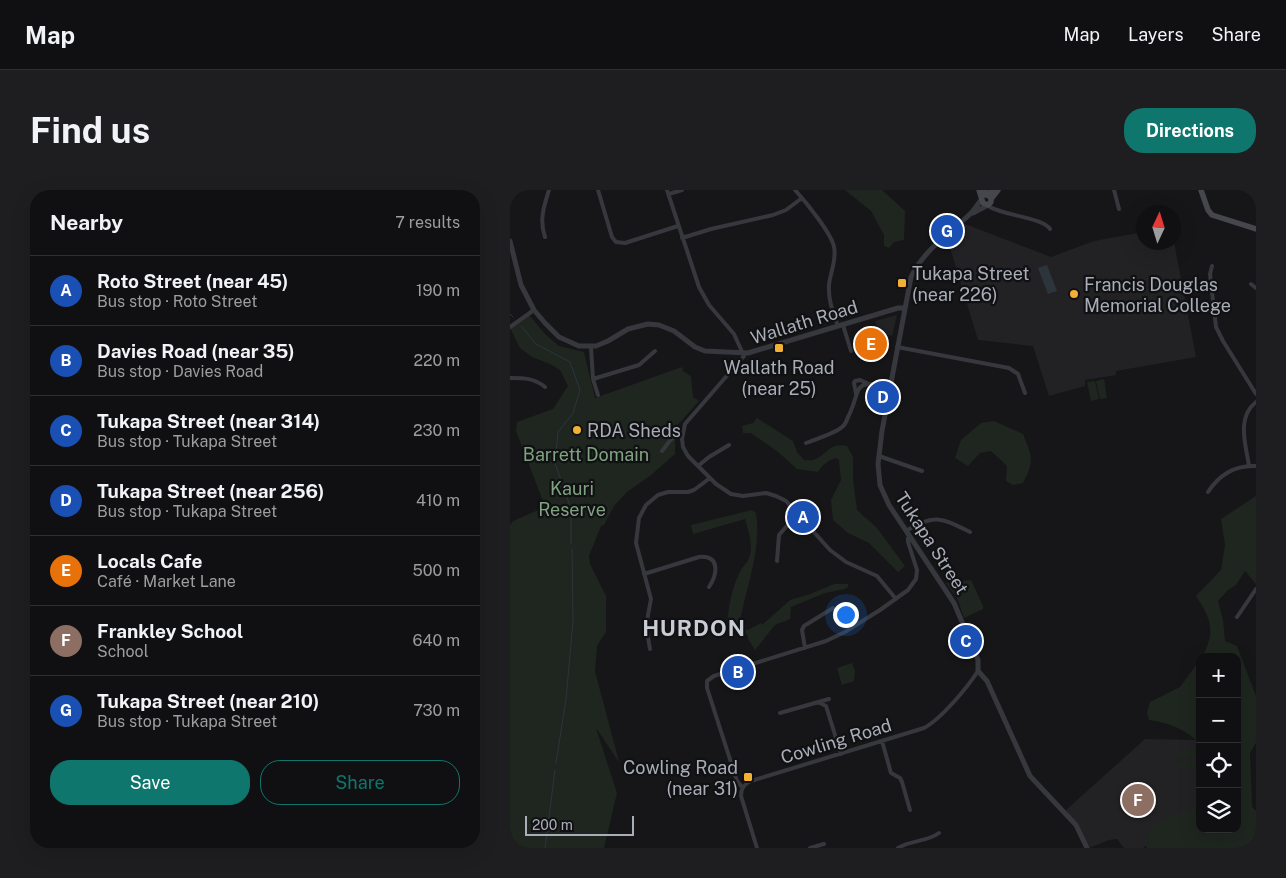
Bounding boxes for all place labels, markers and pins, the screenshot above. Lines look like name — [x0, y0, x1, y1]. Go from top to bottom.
pin: G — [931, 212, 963, 250]
place label: Tukapa Street (near 226) — [912, 263, 1030, 305]
place label: Francis Douglas Memorial College — [1084, 274, 1231, 316]
marker: Tukapa Street (near 226) — [896, 277, 908, 289]
marker: Francis Douglas Memorial College — [1068, 288, 1080, 300]
pin: E — [855, 325, 887, 363]
marker: Wallath Road (near 25) — [773, 342, 785, 354]
place label: Wallath Road (near 25) — [724, 357, 834, 399]
pin: D — [867, 378, 899, 416]
place label: RDA Sheds — [587, 420, 681, 441]
marker: RDA Sheds — [571, 424, 583, 436]
pin: A — [787, 498, 819, 536]
pin: C — [950, 622, 982, 660]
pin: B — [722, 653, 754, 691]
place label: Cowling Road (near 31) — [623, 757, 738, 799]
marker: Cowling Road (near 31) — [742, 771, 754, 783]
pin: F — [1122, 781, 1154, 819]

